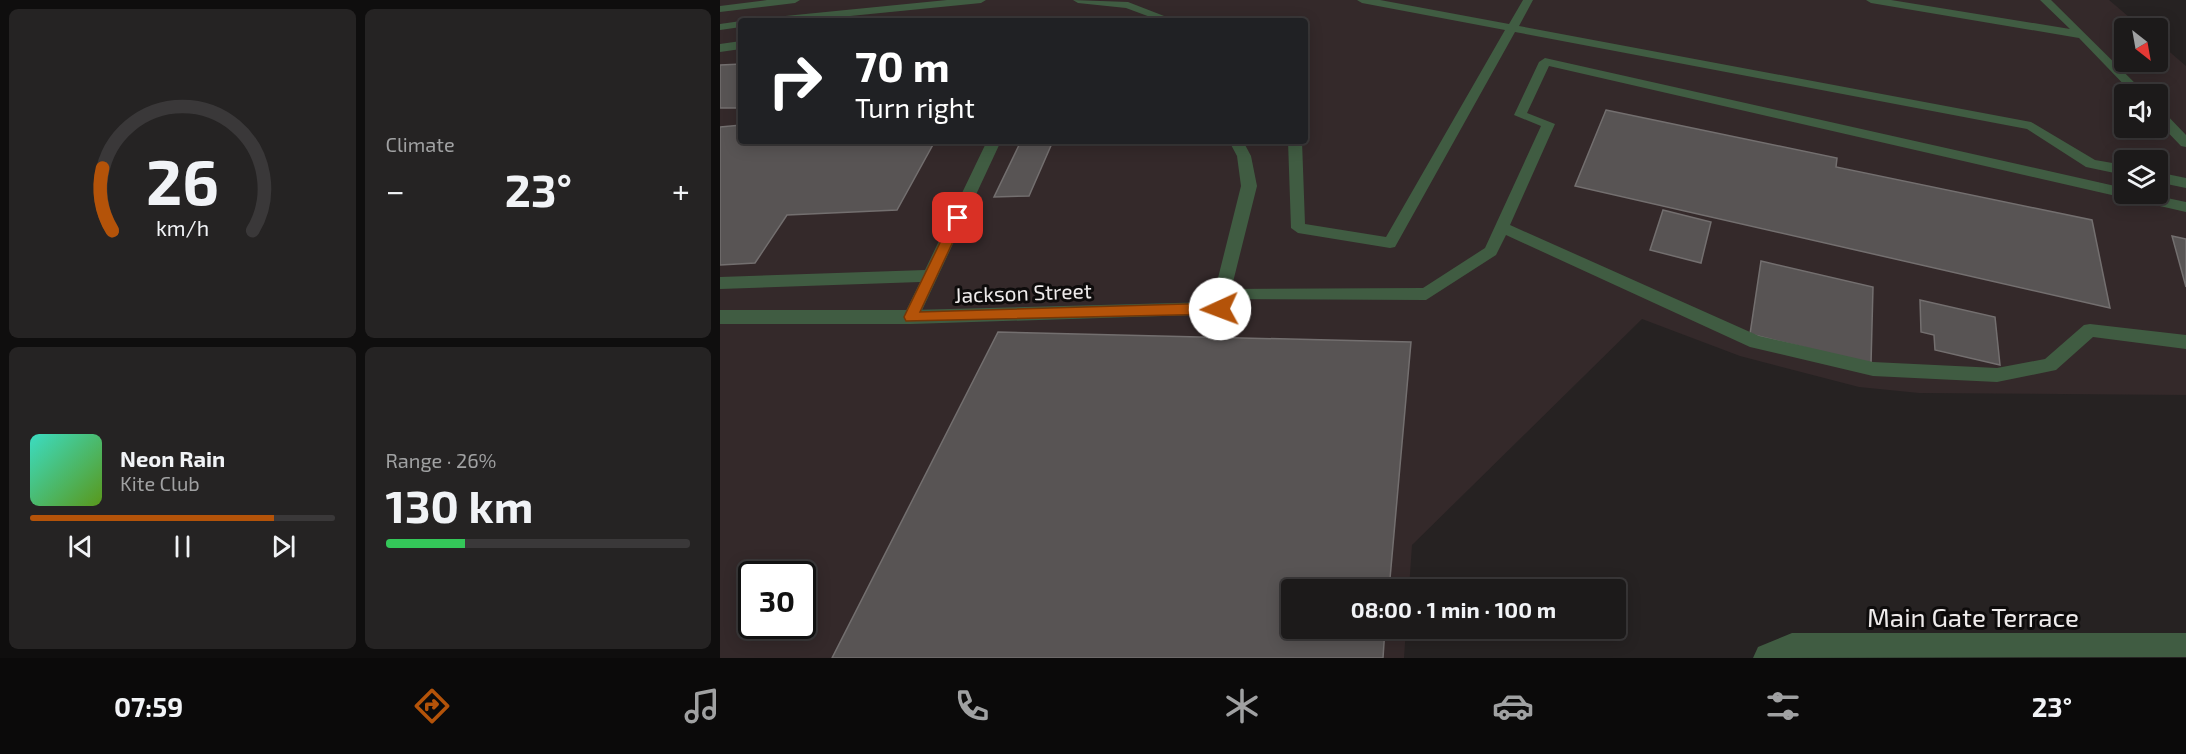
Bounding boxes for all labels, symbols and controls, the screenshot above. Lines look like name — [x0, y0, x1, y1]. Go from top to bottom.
north arrow — [2114, 18, 2168, 72]
map controls — [2114, 18, 2168, 204]
text: 70 m — [855, 40, 950, 90]
icon: right — [756, 42, 834, 120]
button: sound — [2114, 84, 2168, 138]
text: Turn right — [855, 91, 975, 123]
text: Climate — [386, 132, 455, 156]
text: 26 — [146, 143, 219, 218]
button: layers — [2114, 150, 2168, 204]
text: 23° — [505, 162, 572, 216]
text: − — [386, 170, 405, 210]
text: + — [672, 170, 690, 210]
pin — [932, 192, 983, 243]
icon: arrive — [941, 201, 974, 234]
text: km/h — [156, 215, 209, 240]
street label: Jackson Street — [954, 277, 1092, 307]
position arrow — [1188, 277, 1252, 341]
text: Neon Rain — [120, 445, 225, 471]
text: Range · 26% — [386, 448, 496, 472]
text: Kite Club — [120, 471, 200, 495]
text: 130 km — [386, 478, 533, 532]
icon: previous — [64, 530, 97, 563]
icon: pause — [166, 530, 199, 563]
icon: next — [267, 530, 300, 563]
speed limit sign: 30 — [738, 561, 816, 639]
text: 08:00 · 1 min · 100 m — [1351, 596, 1556, 622]
street label: Main Gate Terrace — [1867, 601, 2079, 632]
icon: directions — [411, 685, 453, 727]
icon: music — [681, 685, 723, 727]
icon: phone — [951, 685, 993, 727]
icon: climate — [1221, 685, 1263, 727]
icon: car — [1492, 685, 1534, 727]
icon: filters — [1762, 685, 1804, 727]
text: 07:59 — [114, 690, 183, 722]
text: 23° — [2032, 690, 2072, 722]

